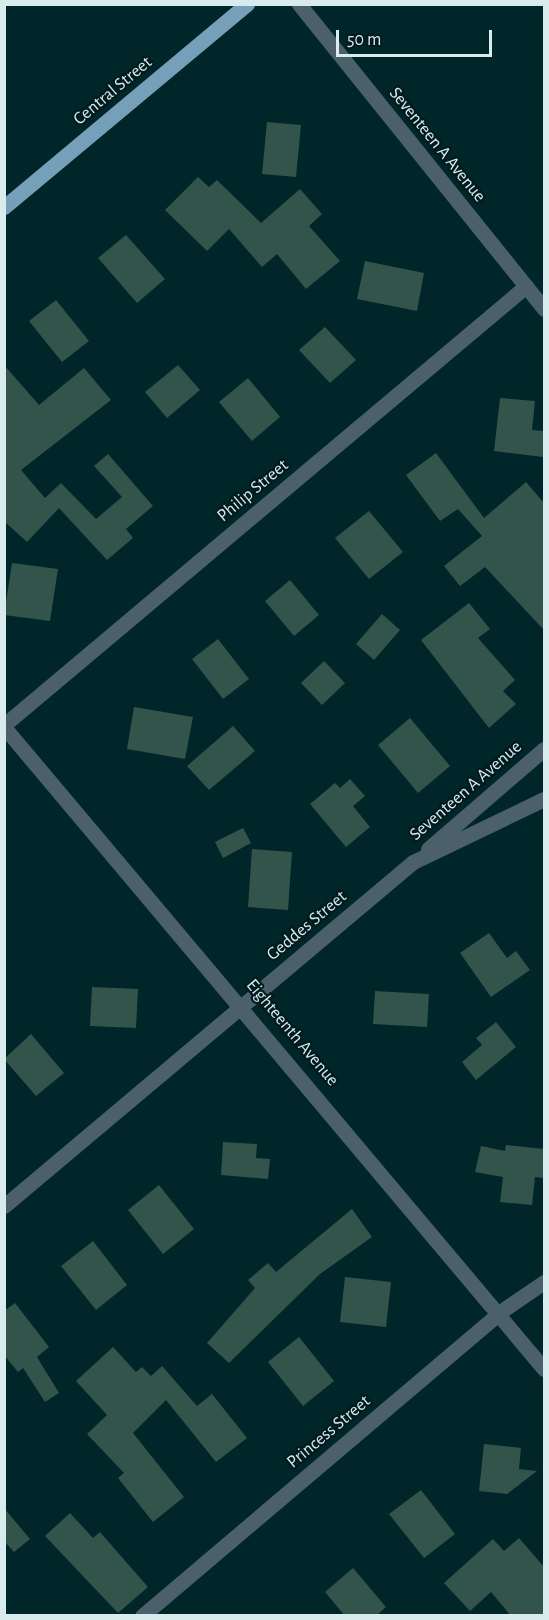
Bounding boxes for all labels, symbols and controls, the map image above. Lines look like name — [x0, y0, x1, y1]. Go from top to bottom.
scale bar — [339, 18, 495, 56]
text: 50 m — [347, 31, 381, 49]
street label: Central Street — [69, 52, 157, 130]
street label: Seventeen A Avenue — [384, 83, 490, 207]
street label: Philip Street — [213, 455, 293, 527]
street label: Seventeen A Avenue — [405, 736, 527, 846]
street label: Geddes Street — [263, 886, 351, 966]
street label: Eighteenth Avenue — [241, 975, 343, 1091]
street label: Princess Street — [283, 1391, 375, 1473]

